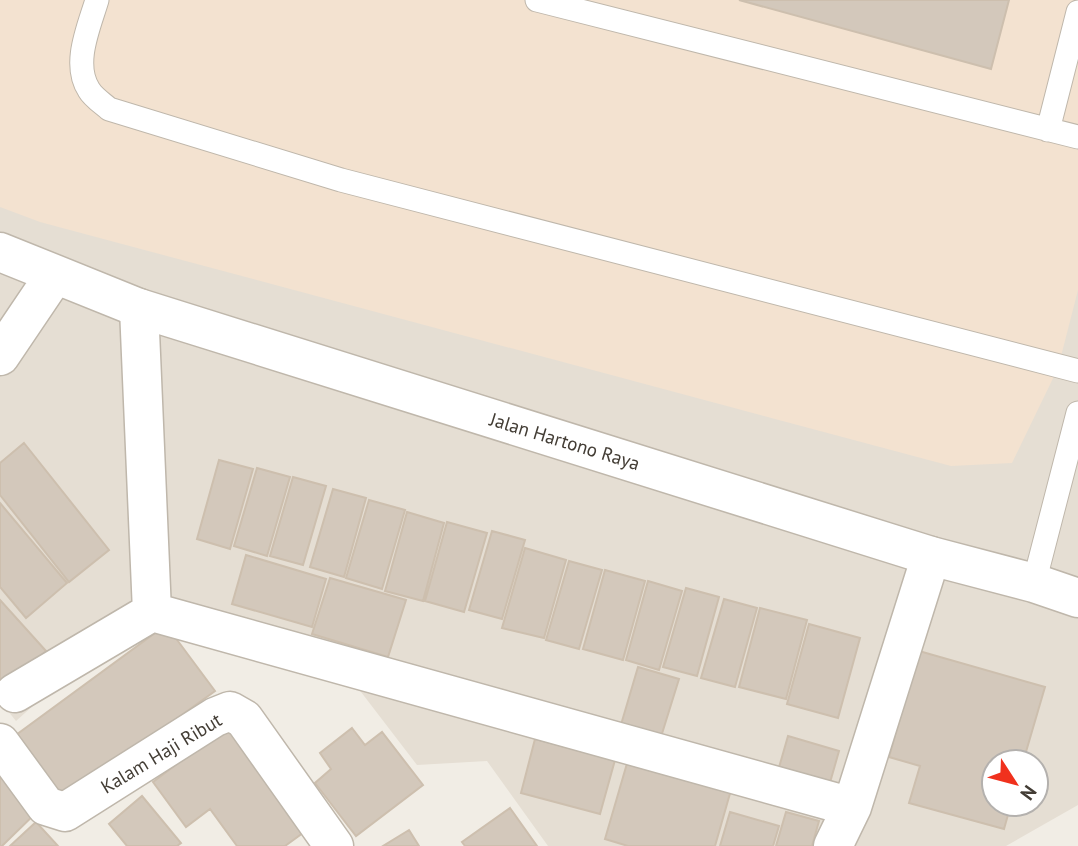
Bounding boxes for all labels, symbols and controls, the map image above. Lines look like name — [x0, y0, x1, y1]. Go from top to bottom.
street label: Jalan Hartono Raya — [486, 407, 643, 475]
street label: Kalam Haji Ribut — [96, 707, 226, 798]
north arrow — [980, 748, 1050, 818]
text: N — [1015, 781, 1042, 805]

